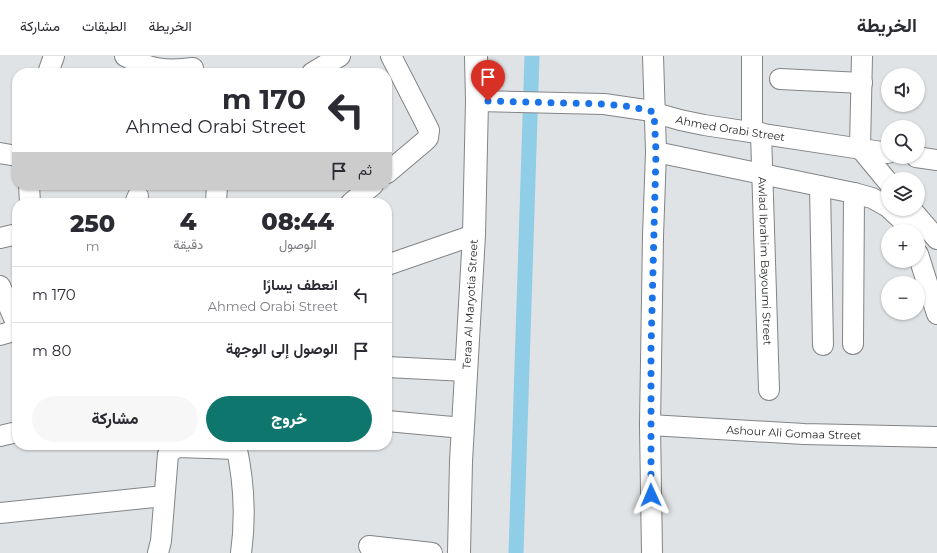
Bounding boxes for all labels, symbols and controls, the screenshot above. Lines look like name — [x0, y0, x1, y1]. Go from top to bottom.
text: الخريطة — [857, 14, 917, 37]
text: مشاركة — [20, 17, 60, 35]
text: الطبقات — [82, 17, 126, 35]
text: الخريطة — [148, 17, 192, 35]
pin — [471, 60, 505, 101]
icon: arrive — [477, 66, 499, 88]
map controls — [881, 68, 925, 320]
button: sound — [881, 68, 925, 112]
text: 170 m — [222, 82, 306, 116]
icon: left — [320, 84, 372, 136]
street label: Ahmed Orabi Street — [674, 112, 786, 144]
text: Ahmed Orabi Street — [126, 116, 306, 138]
button: search — [881, 120, 925, 164]
icon: arrive — [328, 160, 350, 182]
text: ثم — [358, 160, 372, 179]
button: layers — [881, 172, 925, 216]
street label: Awlad Ibrahim Bayoumi Street — [755, 176, 775, 346]
text: 4 — [180, 207, 197, 236]
text: 08:44 — [261, 207, 334, 236]
text: 250 — [70, 209, 115, 238]
button: + — [881, 224, 925, 268]
text: دقيقة — [173, 236, 203, 252]
text: الوصول — [279, 236, 316, 252]
text: m — [86, 238, 100, 254]
street label: Teraa Al Maryotia Street — [459, 238, 481, 370]
text: انعطف يسارًا — [263, 275, 338, 294]
button: − — [881, 276, 925, 320]
icon: left — [350, 284, 372, 306]
text: 170 m — [32, 285, 76, 304]
text: Ahmed Orabi Street — [208, 298, 338, 314]
text: الوصول إلى الوجهة — [226, 339, 338, 358]
icon: arrive — [350, 340, 372, 362]
text: 80 m — [32, 341, 71, 360]
button: مشاركة — [32, 396, 198, 442]
button: خروج — [206, 396, 372, 442]
street label: Ashour Ali Gomaa Street — [726, 422, 862, 442]
position arrow — [630, 474, 672, 516]

